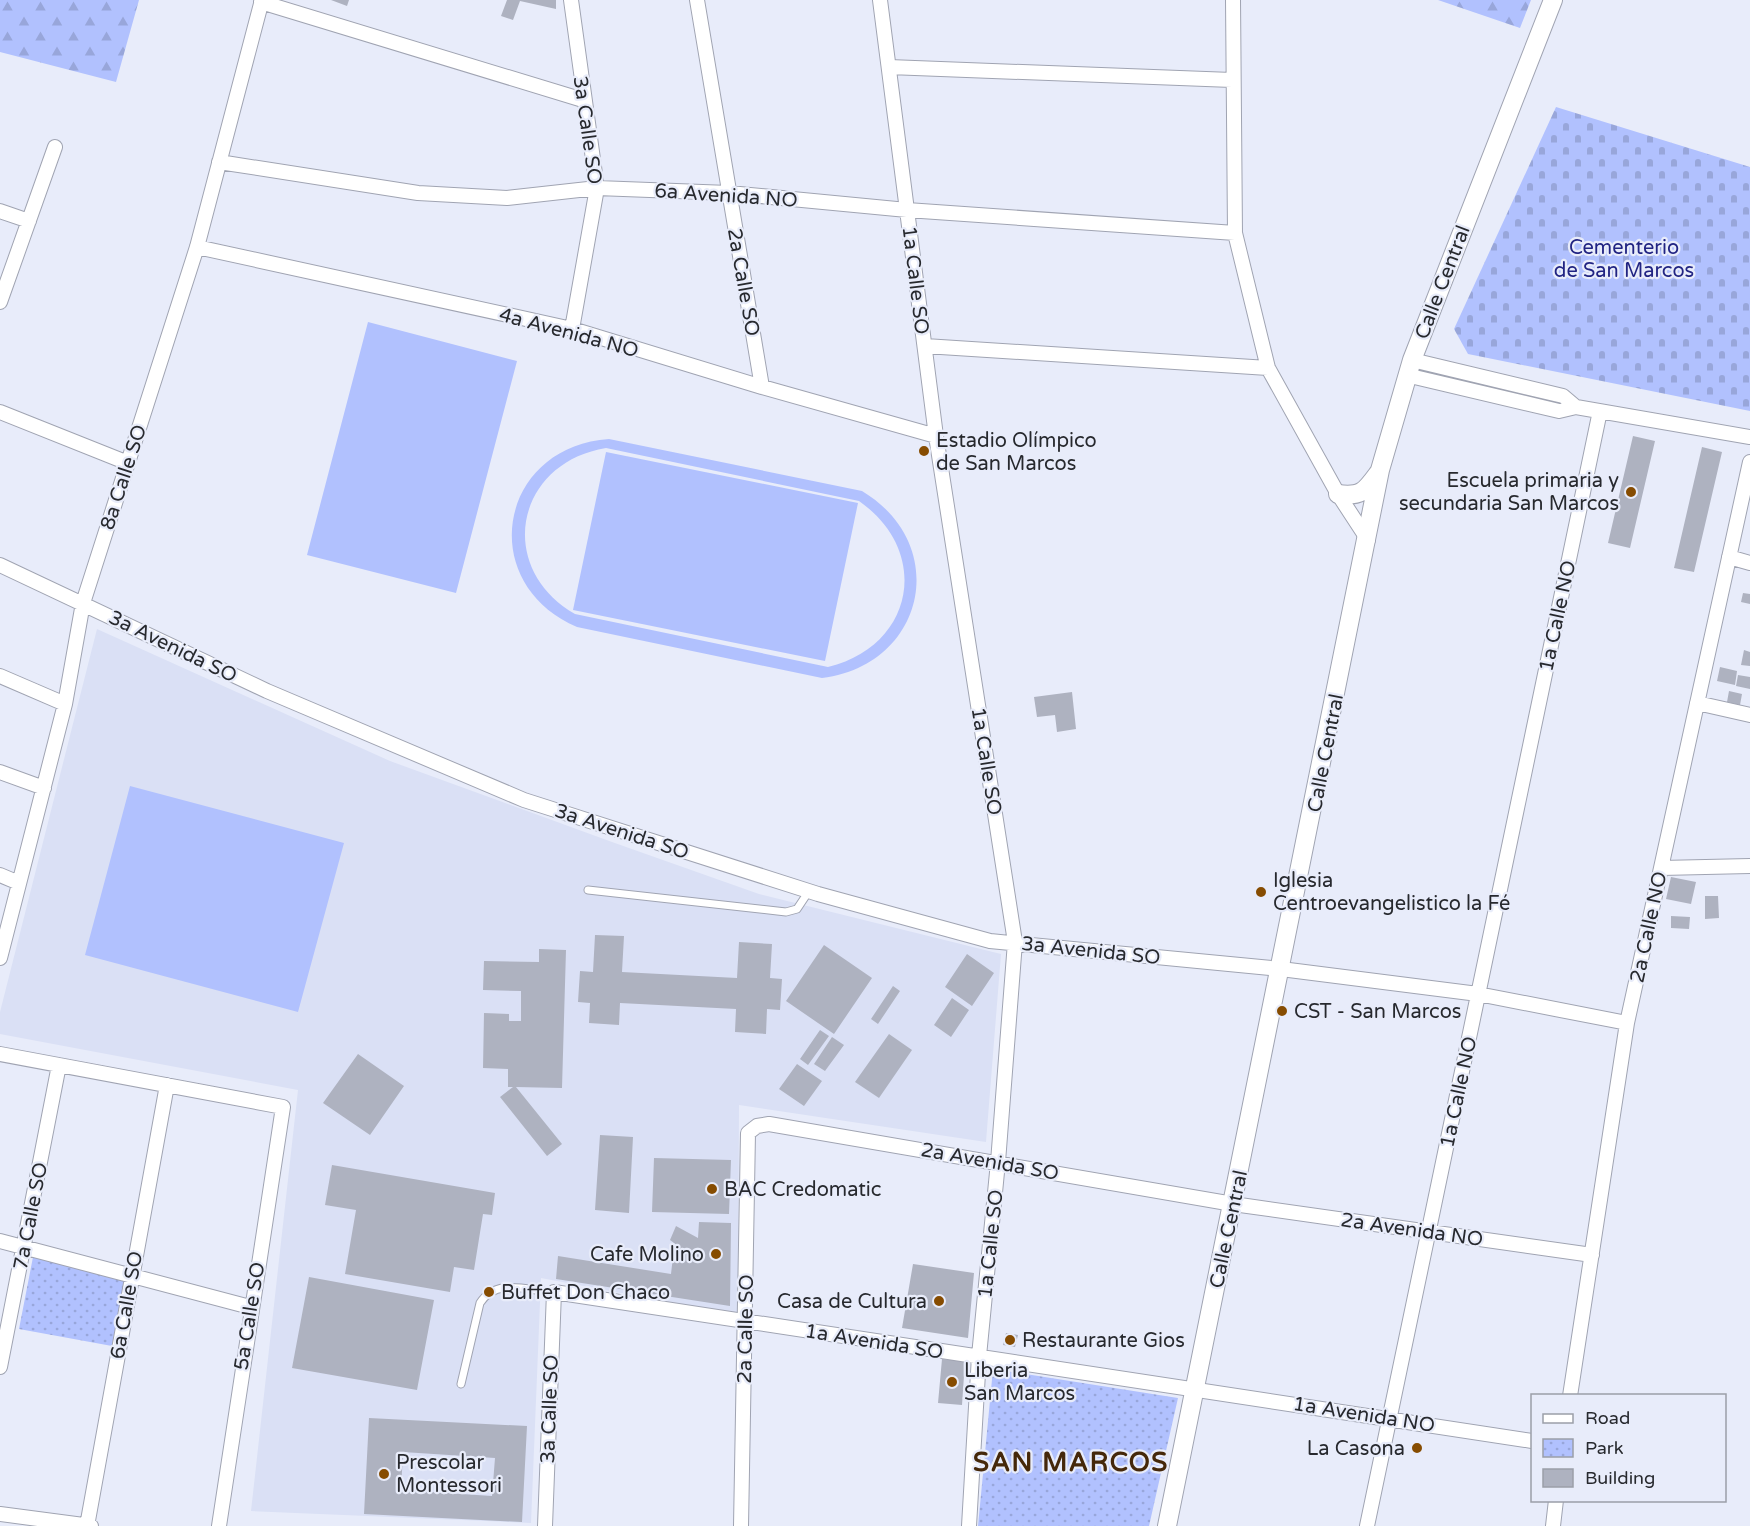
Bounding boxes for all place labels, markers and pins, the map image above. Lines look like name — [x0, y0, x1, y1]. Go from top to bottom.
place label: Estadio Olímpico de San Marcos — [936, 429, 1097, 476]
marker: Estadio Olímpico de San Marcos — [917, 444, 931, 458]
place label: Escuela primaria y secundaria San Marcos — [1399, 469, 1619, 516]
marker: Escuela primaria y secundaria San Marcos — [1624, 485, 1638, 499]
place label: Iglesia Centroevangelistico la Fé — [1273, 869, 1510, 916]
marker: Iglesia Centroevangelistico la Fé — [1254, 885, 1268, 899]
place label: CST - San Marcos — [1294, 1000, 1461, 1024]
marker: CST - San Marcos — [1275, 1004, 1289, 1018]
place label: BAC Credomatic — [724, 1178, 881, 1202]
marker: BAC Credomatic — [705, 1182, 719, 1196]
place label: Cafe Molino — [590, 1243, 704, 1267]
marker: Cafe Molino — [709, 1247, 723, 1261]
place label: Buffet Don Chaco — [501, 1281, 670, 1305]
marker: Buffet Don Chaco — [482, 1285, 496, 1299]
place label: Casa de Cultura — [777, 1290, 927, 1314]
marker: Casa de Cultura — [932, 1294, 946, 1308]
place label: Restaurante Gios — [1022, 1329, 1185, 1353]
marker: Restaurante Gios — [1003, 1333, 1017, 1347]
place label: Liberia San Marcos — [964, 1359, 1075, 1406]
marker: Liberia San Marcos — [945, 1375, 959, 1389]
place label: La Casona — [1307, 1437, 1405, 1461]
marker: La Casona — [1410, 1441, 1424, 1455]
place label: Prescolar Montessori — [396, 1451, 502, 1498]
marker: Prescolar Montessori — [377, 1467, 391, 1481]

